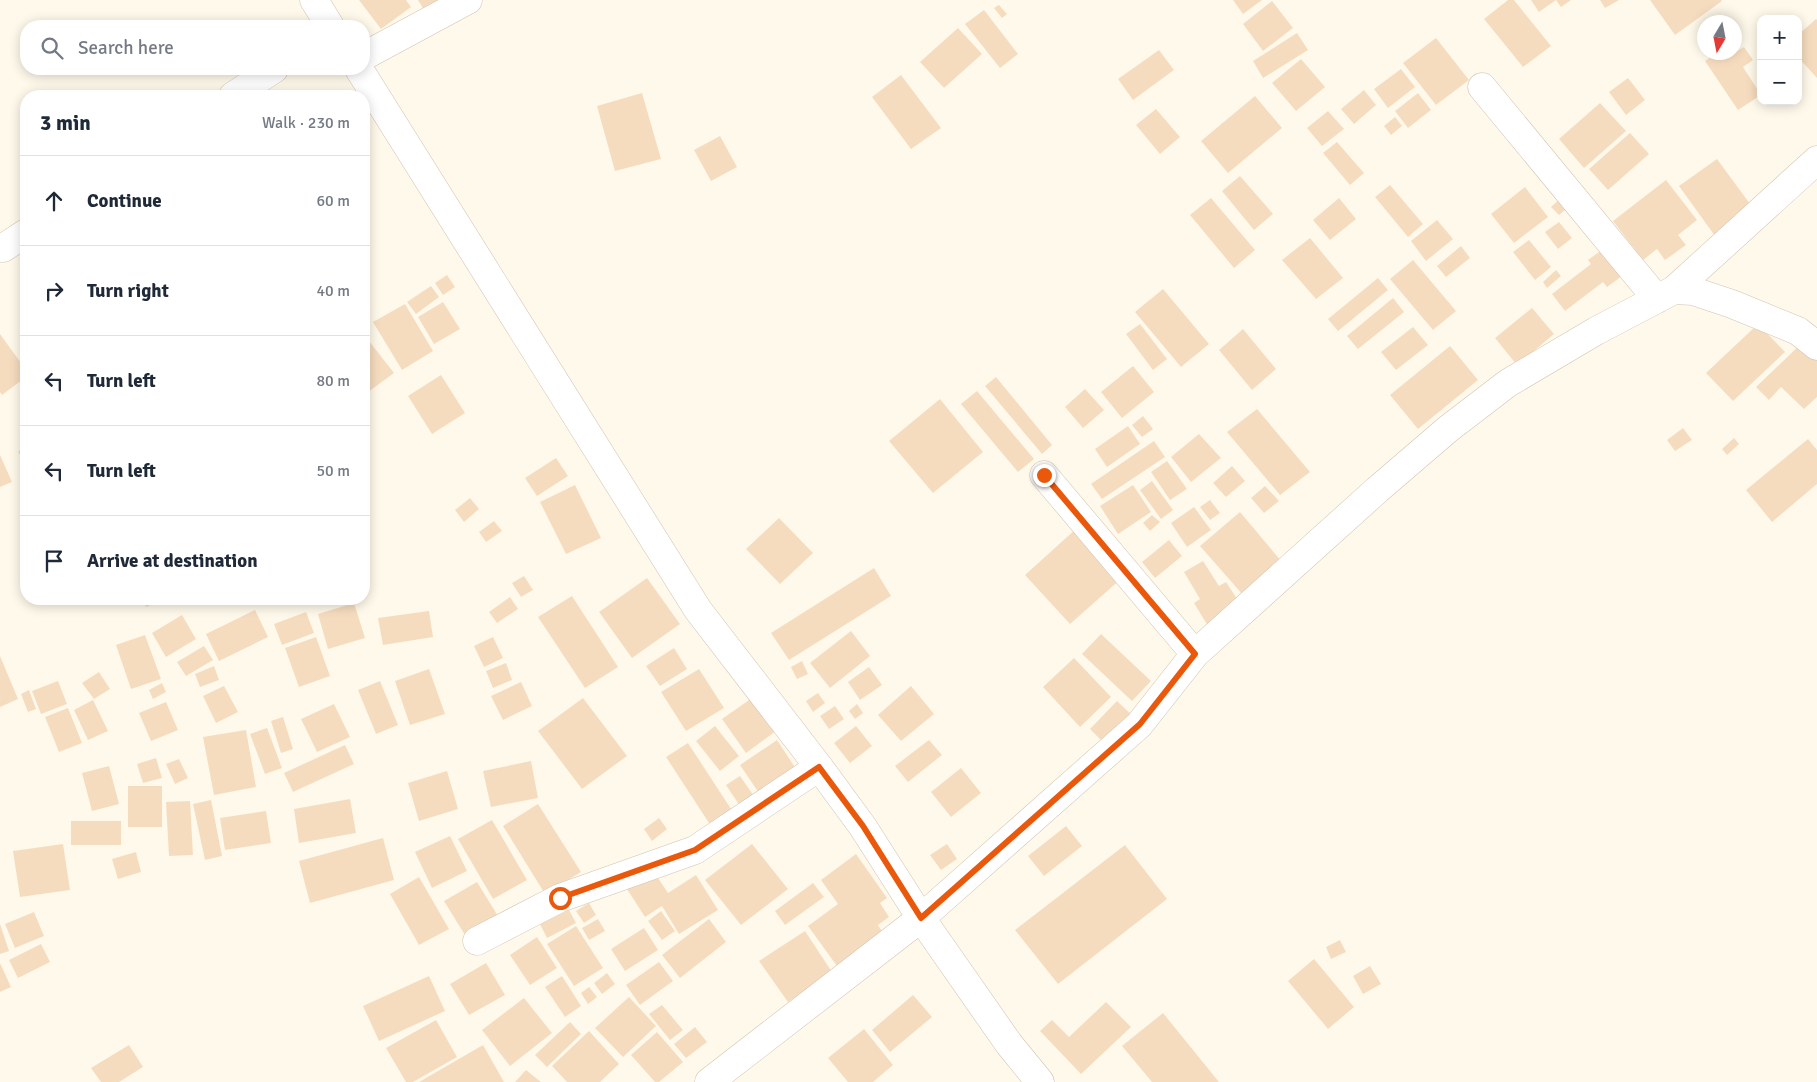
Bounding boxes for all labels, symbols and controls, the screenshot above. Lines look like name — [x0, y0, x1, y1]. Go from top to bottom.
north arrow — [1697, 15, 1742, 60]
map controls — [1757, 15, 1802, 105]
button: + — [1757, 15, 1802, 60]
search box — [20, 20, 370, 75]
icon: search — [38, 34, 66, 62]
text: Search here — [78, 36, 174, 60]
button: − — [1757, 60, 1802, 105]
text: 3 min — [40, 110, 91, 136]
text: Walk · 230 m — [262, 113, 350, 133]
icon: ahead — [40, 187, 68, 215]
text: Continue — [87, 189, 162, 213]
text: 60 m — [316, 191, 350, 211]
icon: right — [40, 277, 68, 305]
text: Turn right — [87, 279, 169, 303]
text: 40 m — [316, 281, 350, 301]
icon: left — [40, 367, 68, 395]
text: Turn left — [87, 369, 156, 393]
text: 80 m — [316, 371, 350, 391]
icon: left — [40, 457, 68, 485]
text: Turn left — [87, 459, 156, 483]
text: 50 m — [316, 461, 350, 481]
route end — [1033, 464, 1056, 487]
icon: arrive — [40, 547, 68, 575]
text: Arrive at destination — [87, 549, 258, 573]
route start — [549, 887, 572, 910]

